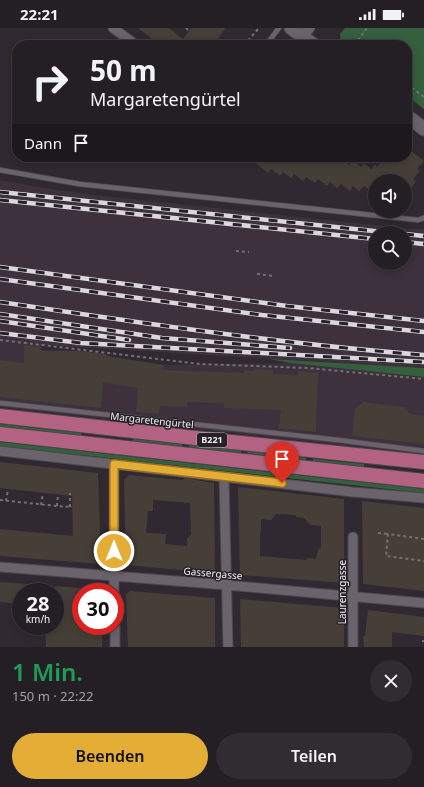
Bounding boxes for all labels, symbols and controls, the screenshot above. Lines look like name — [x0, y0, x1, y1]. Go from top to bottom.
text: 22:21 — [20, 4, 59, 24]
text: 50 m — [90, 51, 157, 89]
icon: right — [24, 56, 76, 108]
text: Margaretengürtel — [90, 87, 241, 111]
icon: arrive — [70, 132, 92, 154]
text: Dann — [24, 133, 62, 153]
map controls — [368, 174, 412, 270]
button: sound — [368, 174, 412, 218]
button: search — [368, 226, 412, 270]
street label: Margaretengürtel — [110, 409, 194, 431]
road number: B221 — [197, 433, 227, 447]
pin — [265, 442, 299, 483]
icon: arrive — [271, 448, 293, 470]
position arrow — [93, 530, 135, 572]
street label: Laurenzgasse — [335, 559, 349, 624]
street label: Gassergasse — [183, 563, 243, 583]
speed limit sign: 30 — [72, 583, 124, 635]
text: 28 — [27, 590, 49, 617]
text: km/h — [26, 612, 50, 626]
text: 1 Min. — [12, 655, 83, 688]
button: close — [370, 660, 412, 702]
text: 150 m · 22:22 — [12, 687, 93, 705]
button: Beenden — [12, 733, 208, 779]
button: Teilen — [216, 733, 412, 779]

